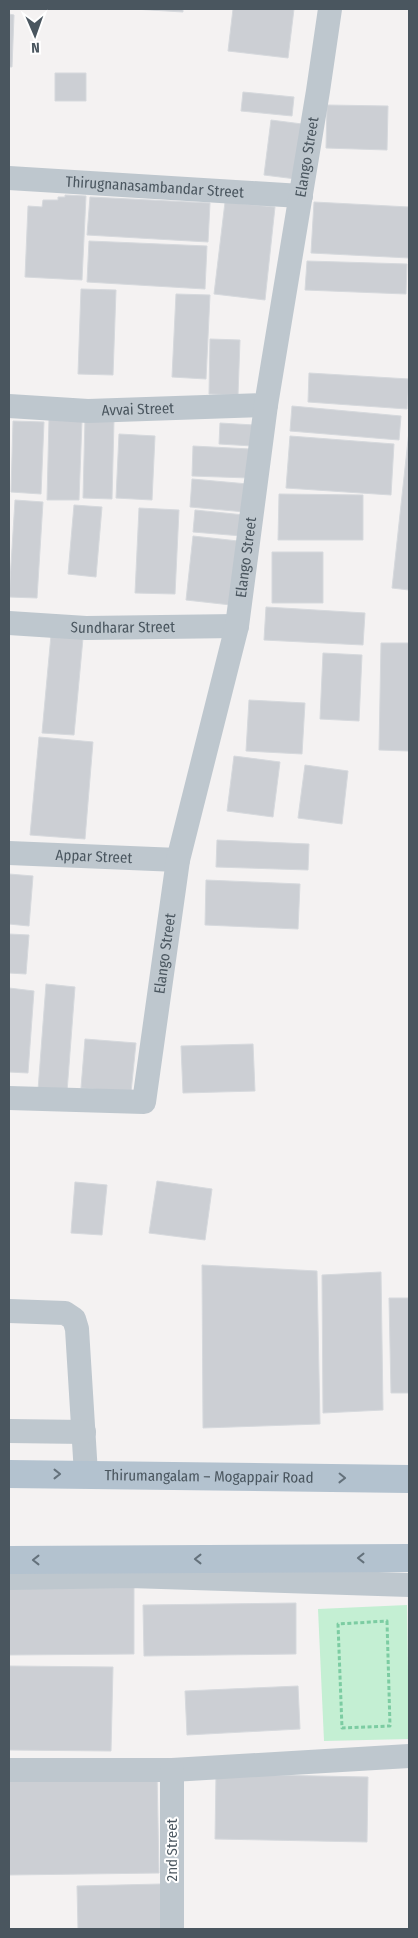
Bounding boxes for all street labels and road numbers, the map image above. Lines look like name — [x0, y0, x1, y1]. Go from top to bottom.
street label: Elango Street — [292, 115, 323, 199]
street label: Thirugnanasambandar Street — [65, 173, 245, 201]
street label: Avvai Street — [101, 399, 175, 420]
street label: Elango Street — [232, 516, 260, 599]
street label: Sundharar Street — [70, 618, 175, 637]
street label: Appar Street — [55, 846, 133, 867]
street label: Elango Street — [150, 912, 179, 995]
street label: Thirumangalam – Mogappair Road — [104, 1466, 314, 1487]
street label: 2nd Street — [163, 1818, 181, 1881]

